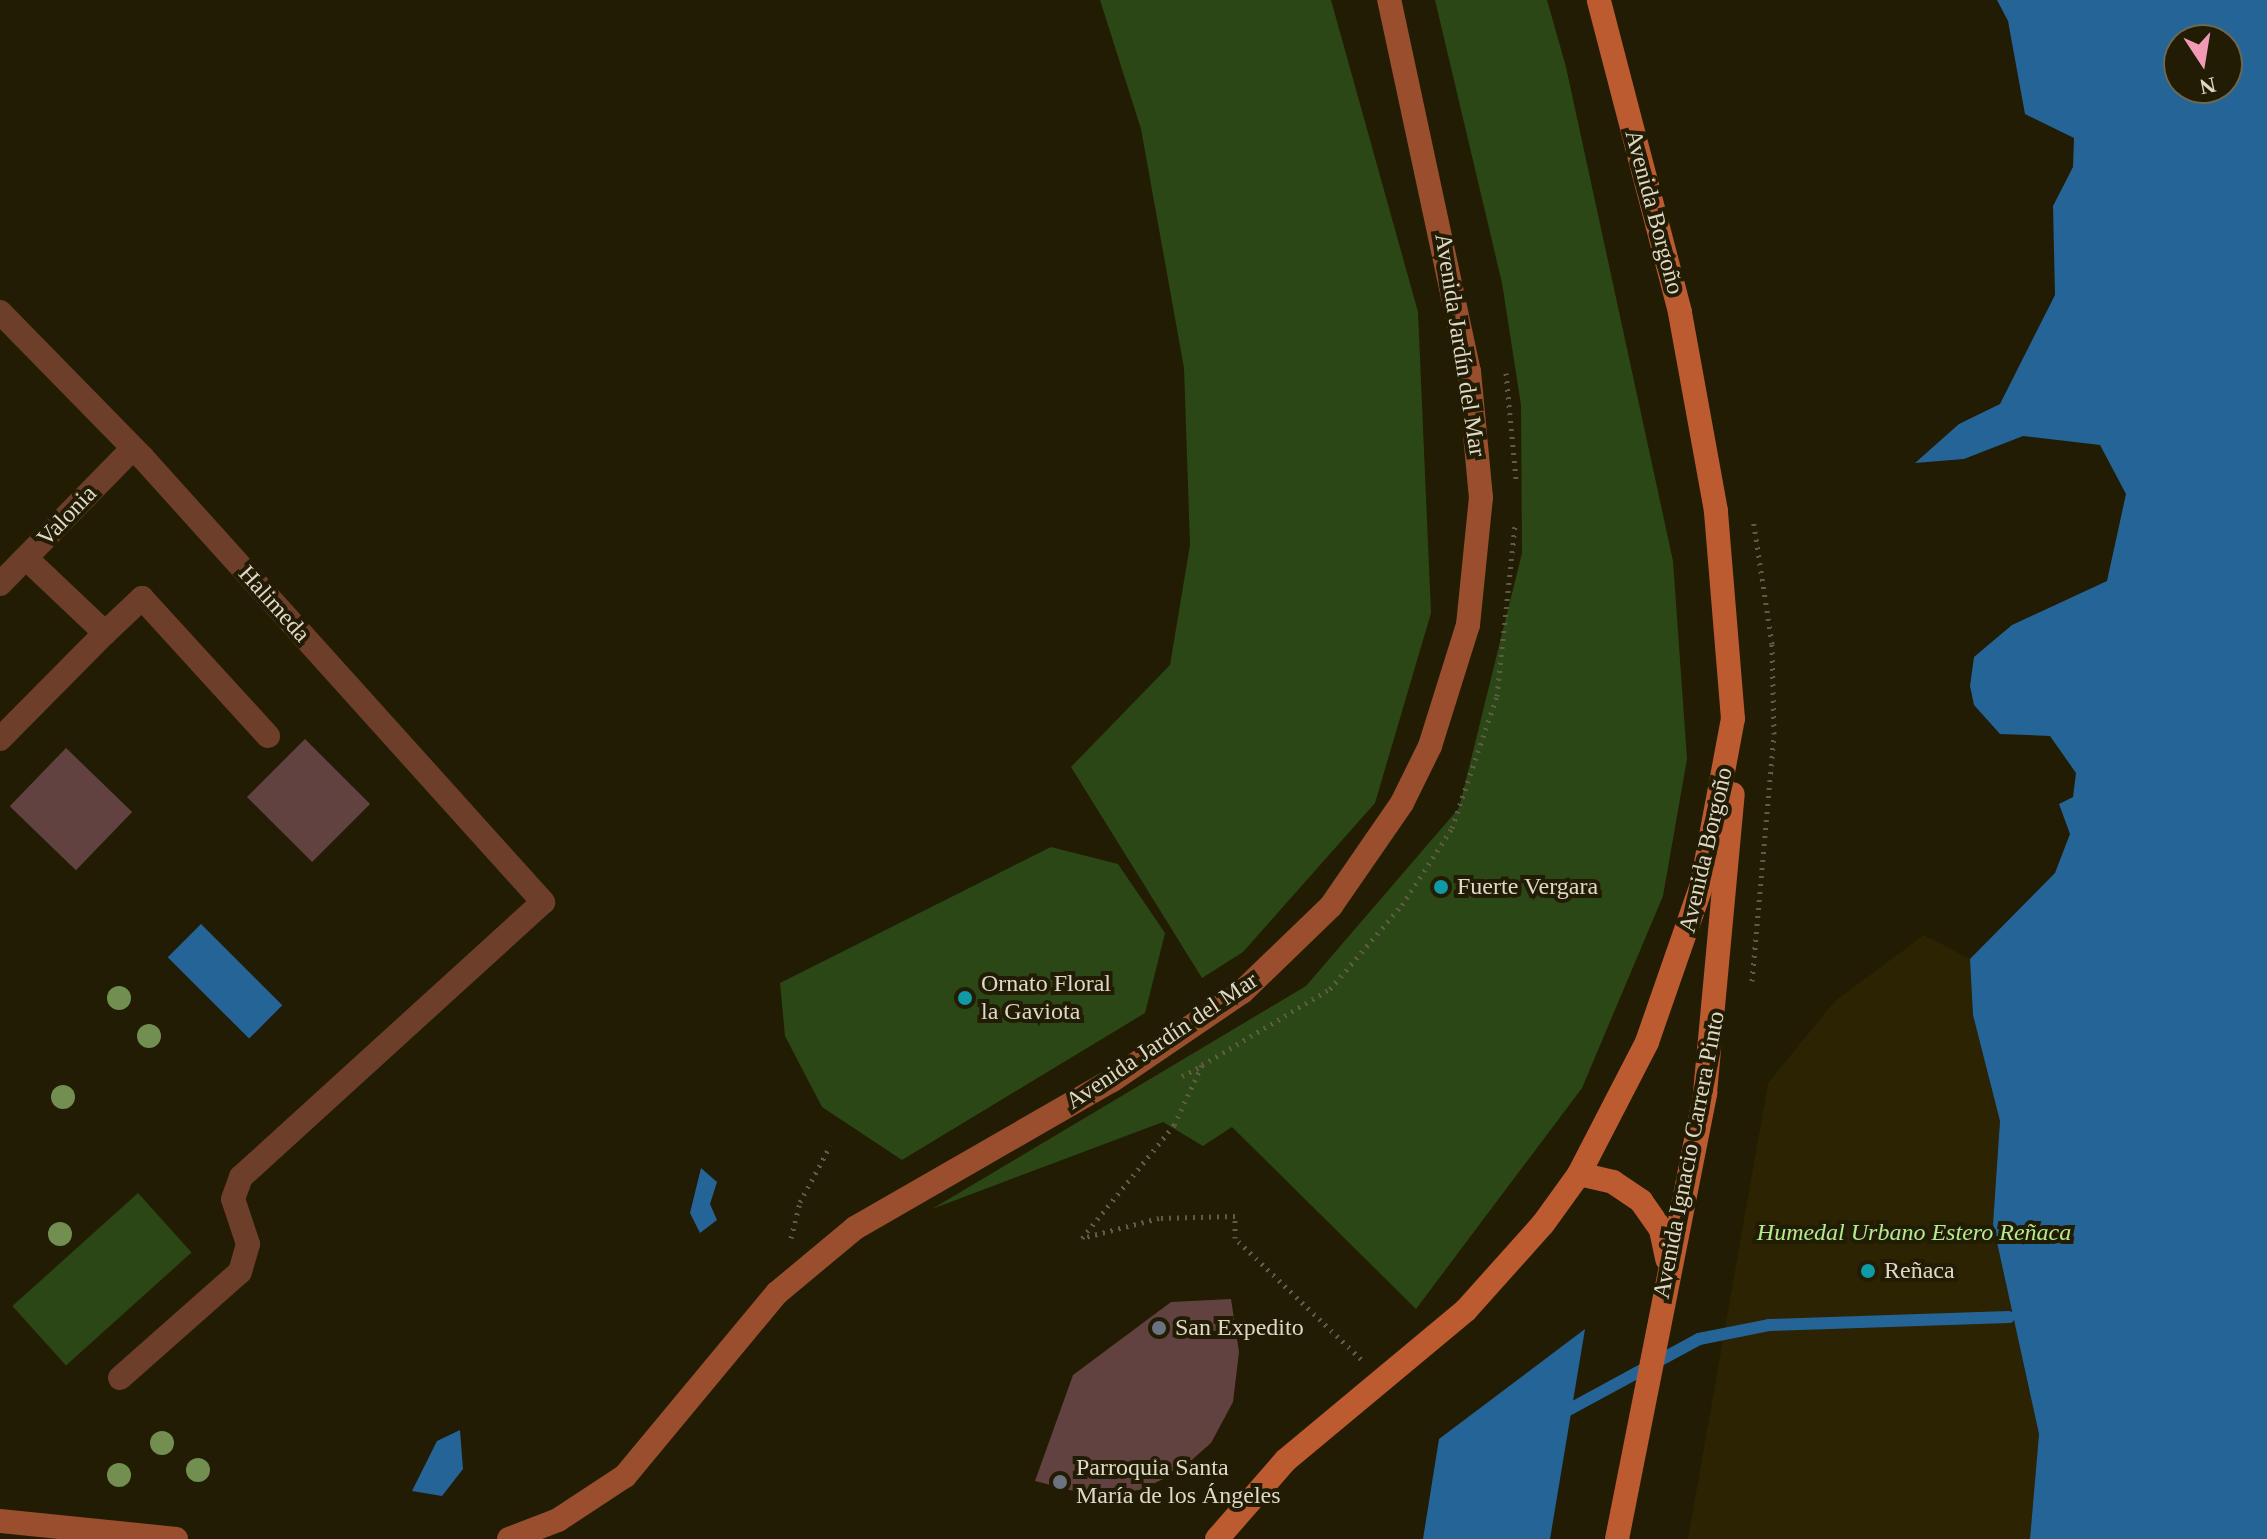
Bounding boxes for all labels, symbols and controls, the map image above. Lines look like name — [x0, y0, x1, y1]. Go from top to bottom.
north arrow — [2163, 24, 2243, 104]
text: N — [2197, 72, 2218, 100]
street label: Avenida Borgoño — [1618, 127, 1690, 297]
street label: Avenida Jardín del Mar — [1428, 231, 1492, 459]
street label: Valonia — [31, 480, 103, 552]
street label: Halimeda — [232, 560, 316, 648]
street label: Avenida Borgoño — [1673, 764, 1739, 936]
place label: Fuerte Vergara — [1457, 873, 1598, 901]
marker: Fuerte Vergara — [1432, 878, 1450, 896]
street label: Avenida Jardín del Mar — [1060, 966, 1264, 1116]
place label: Ornato Floral la Gaviota — [981, 970, 1111, 1026]
marker: Ornato Floral la Gaviota — [956, 989, 974, 1007]
street label: Avenida Ignacio Carrera Pinto — [1647, 1009, 1731, 1301]
park label: Humedal Urbano Estero Reñaca — [1757, 1219, 2071, 1247]
place label: Reñaca — [1884, 1257, 1955, 1285]
marker: Reñaca — [1859, 1262, 1877, 1280]
place label: San Expedito — [1175, 1314, 1304, 1342]
marker: San Expedito — [1150, 1319, 1168, 1337]
place label: Parroquia Santa María de los Ángeles — [1076, 1454, 1281, 1510]
marker: Parroquia Santa María de los Ángeles — [1051, 1473, 1069, 1491]

